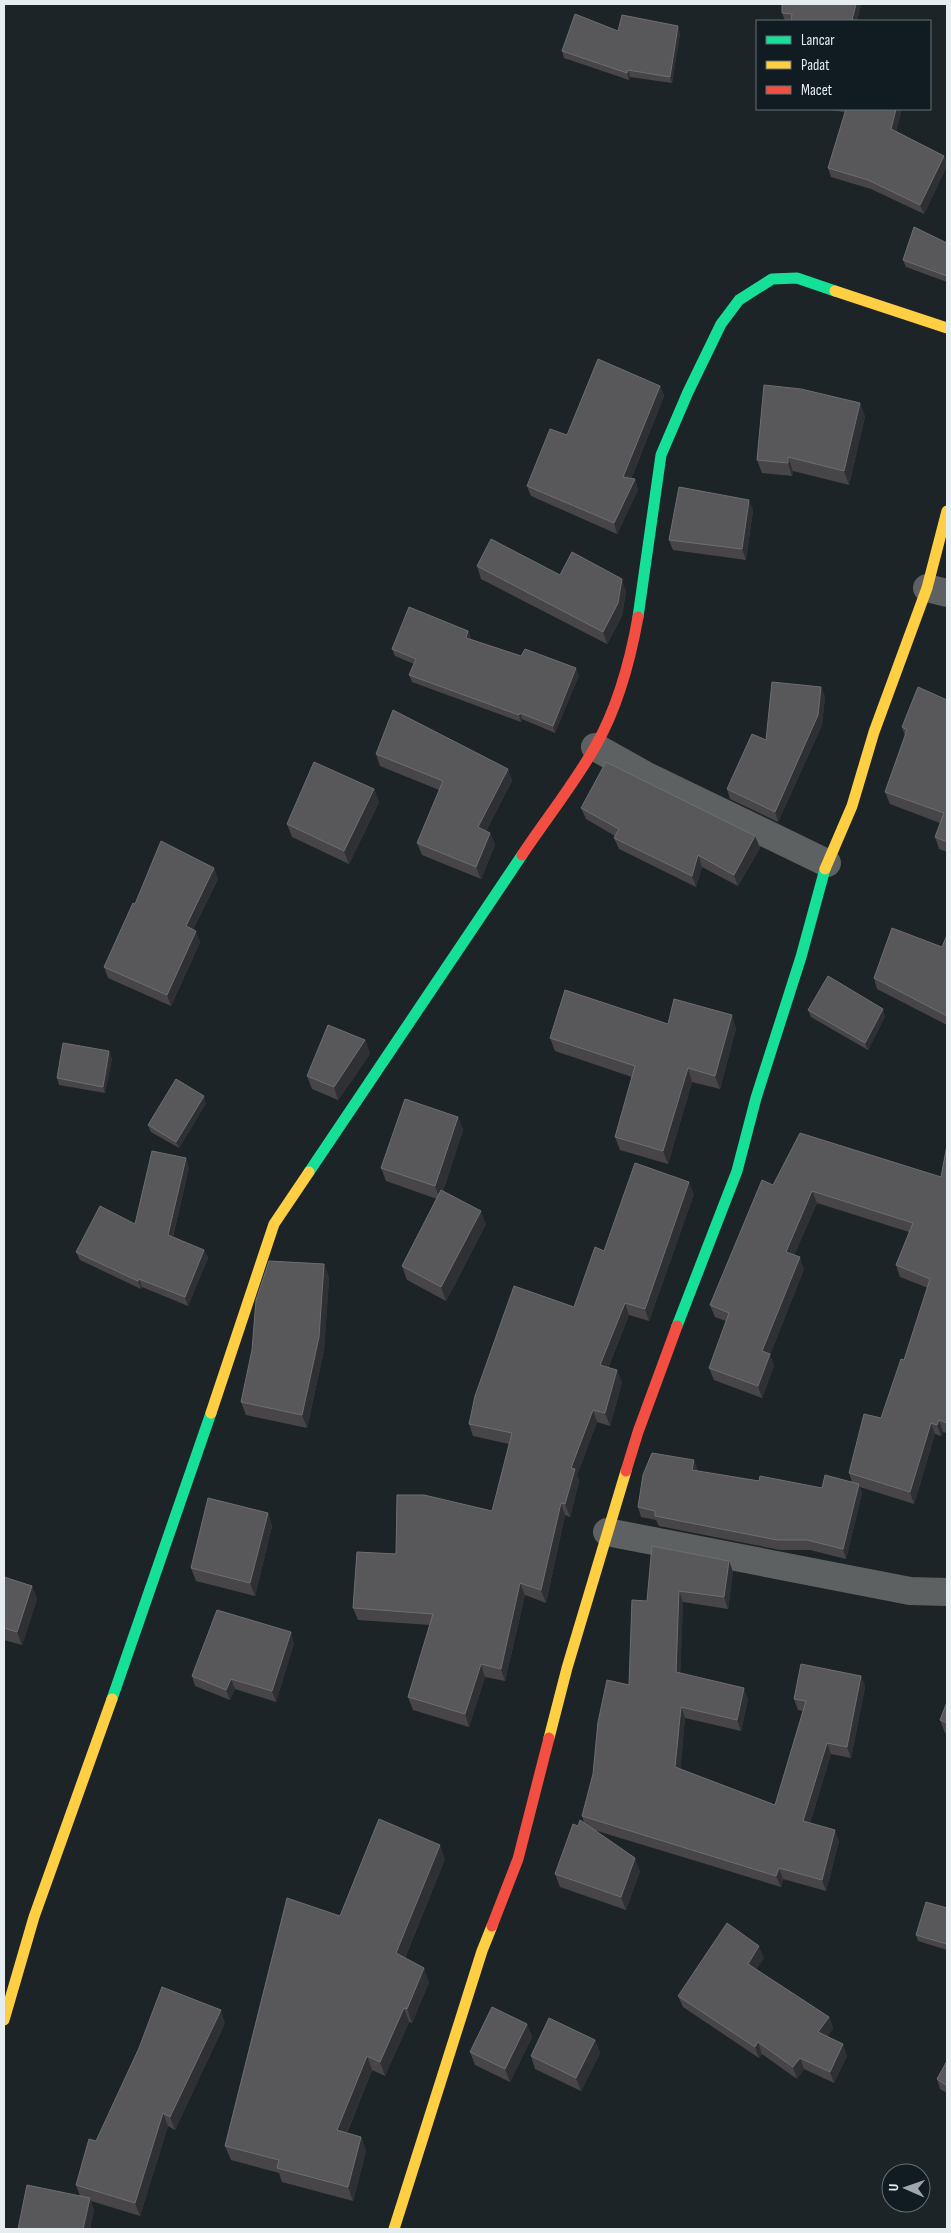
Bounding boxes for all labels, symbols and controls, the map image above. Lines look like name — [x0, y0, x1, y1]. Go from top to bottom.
legend — [756, 20, 931, 110]
text: Lancar — [801, 31, 835, 50]
text: Padat — [801, 56, 830, 75]
text: Macet — [801, 81, 833, 100]
north arrow — [881, 2163, 931, 2213]
text: U — [885, 2184, 902, 2192]

